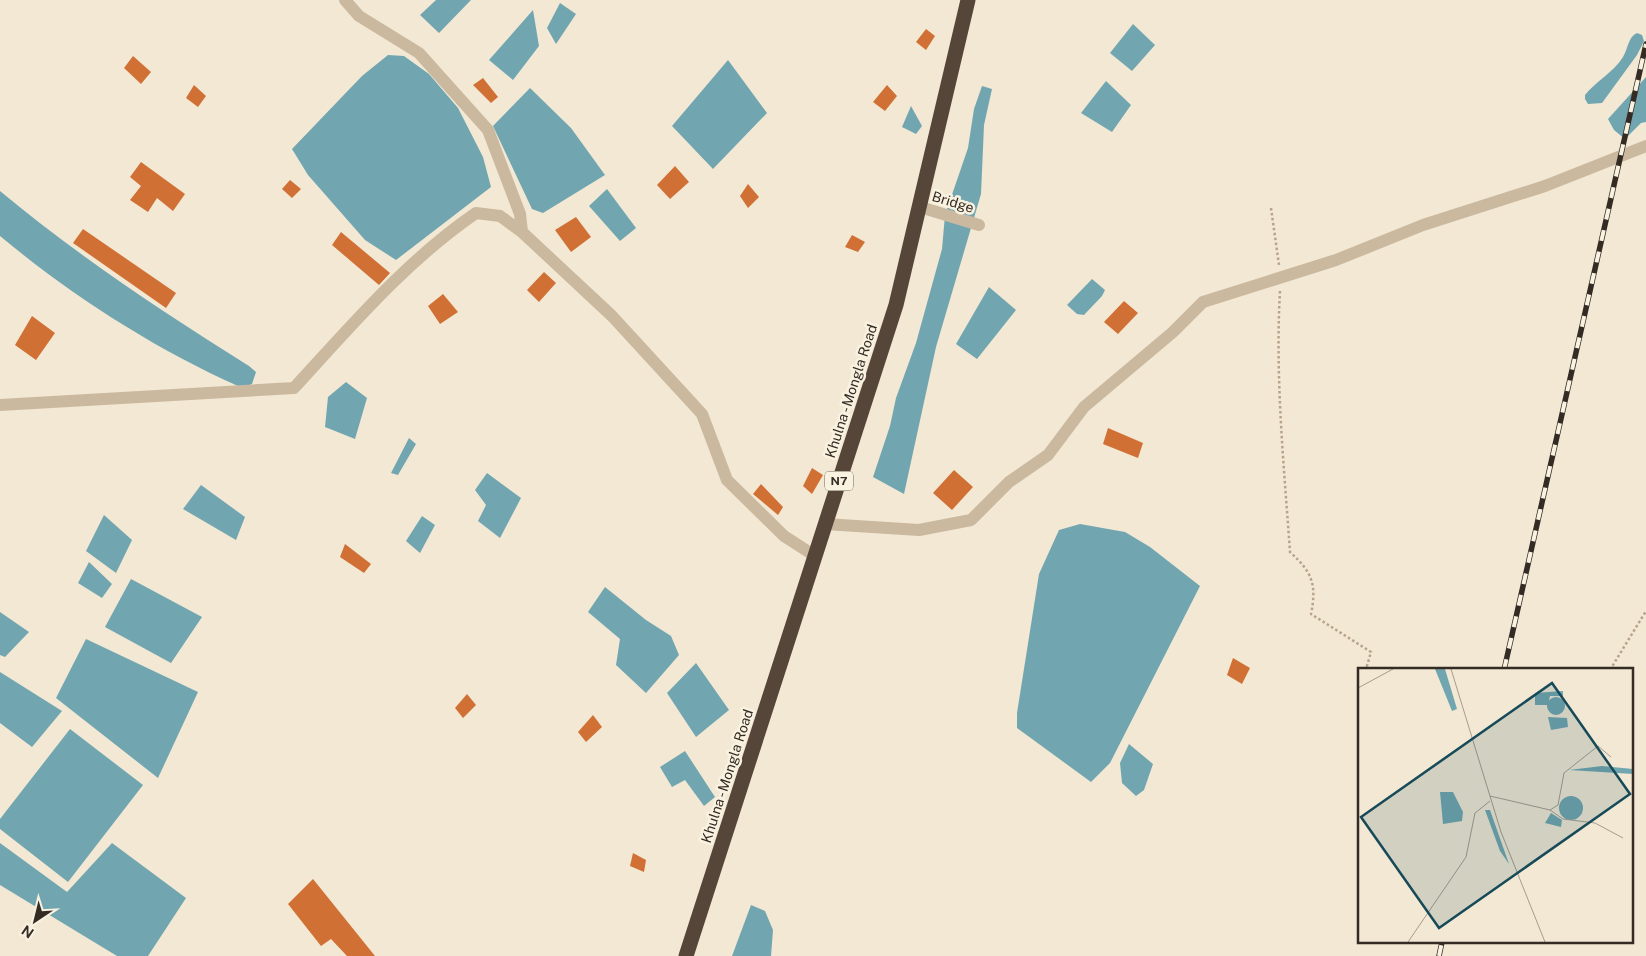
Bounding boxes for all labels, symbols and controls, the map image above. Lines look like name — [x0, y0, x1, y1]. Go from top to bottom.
street label: Bridge — [930, 188, 976, 216]
street label: Khulna - Mongla Road — [822, 322, 880, 460]
road number: N7 — [825, 472, 853, 491]
inset map — [1358, 668, 1634, 944]
street label: Khulna - Mongla Road — [698, 707, 756, 845]
north arrow — [10, 896, 60, 946]
text: N — [18, 922, 37, 941]

